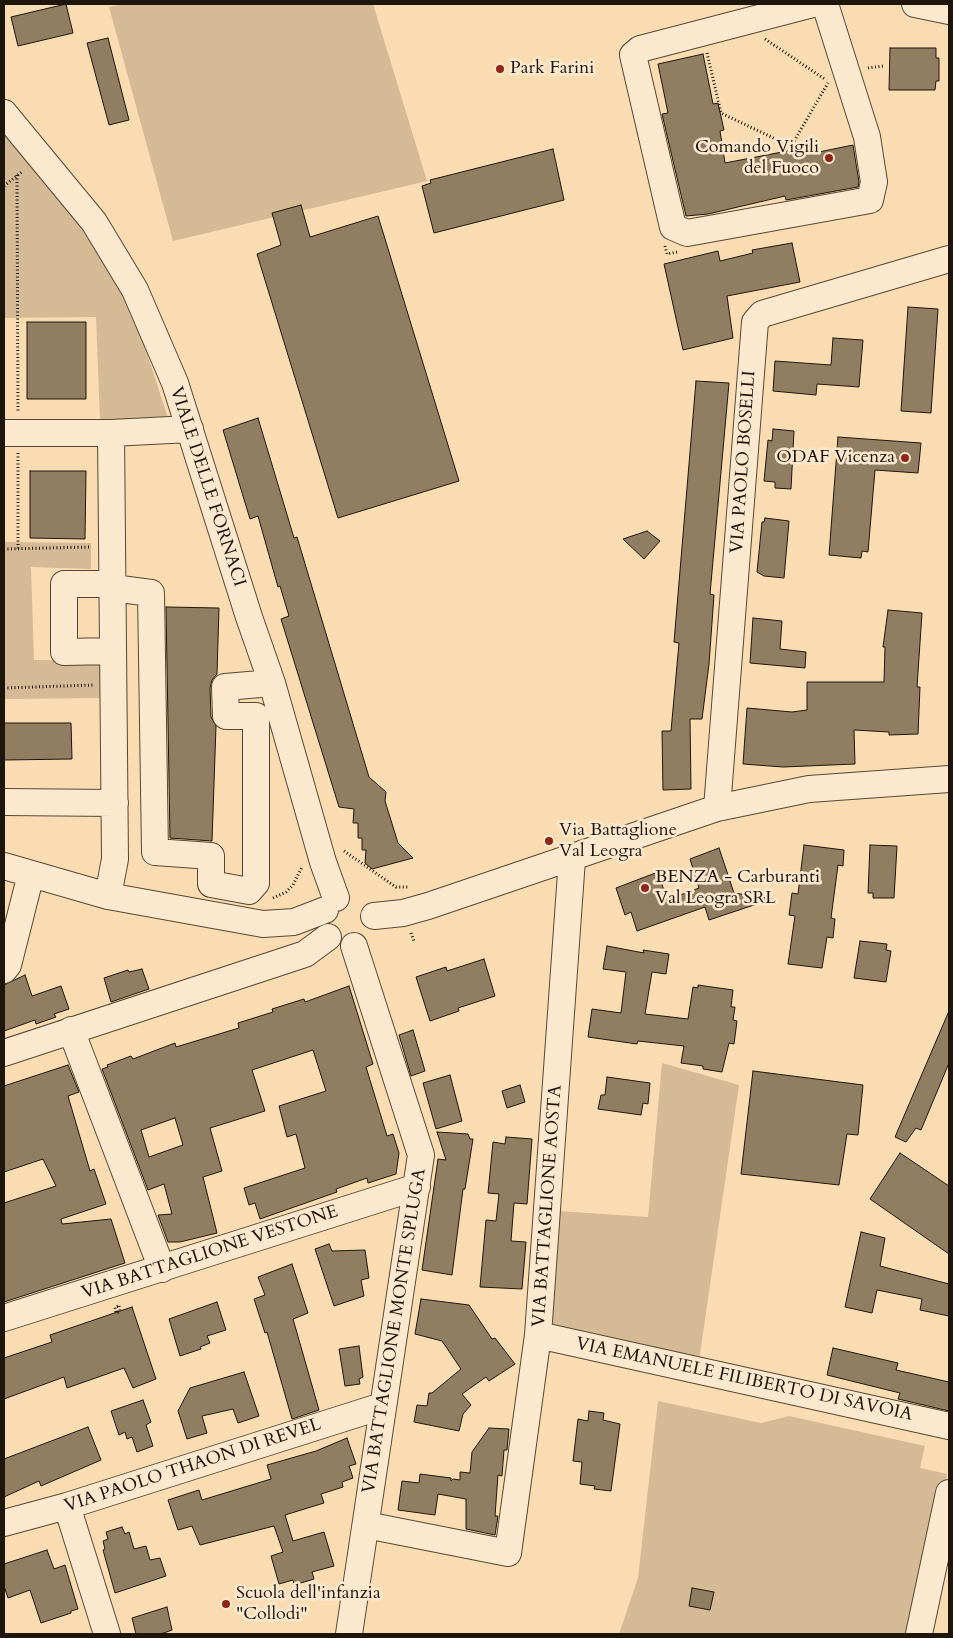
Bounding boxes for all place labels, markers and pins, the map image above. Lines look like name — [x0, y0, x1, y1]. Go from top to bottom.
place label: Park Farini — [510, 58, 594, 80]
marker: Park Farini — [494, 63, 506, 75]
place label: Comando Vigili del Fuoco — [695, 137, 819, 180]
marker: Comando Vigili del Fuoco — [823, 152, 835, 164]
place label: ODAF Vicenza — [776, 447, 895, 469]
marker: ODAF Vicenza — [899, 452, 911, 464]
place label: Via Battaglione Val Leogra — [559, 820, 677, 862]
marker: Via Battaglione Val Leogra — [543, 835, 555, 847]
place label: BENZA - Carburanti Val Leogra SRL — [655, 867, 820, 910]
marker: BENZA - Carburanti Val Leogra SRL — [639, 882, 651, 894]
place label: Scuola dell'infanzia "Collodi" — [236, 1583, 381, 1626]
marker: Scuola dell'infanzia "Collodi" — [220, 1598, 232, 1610]

